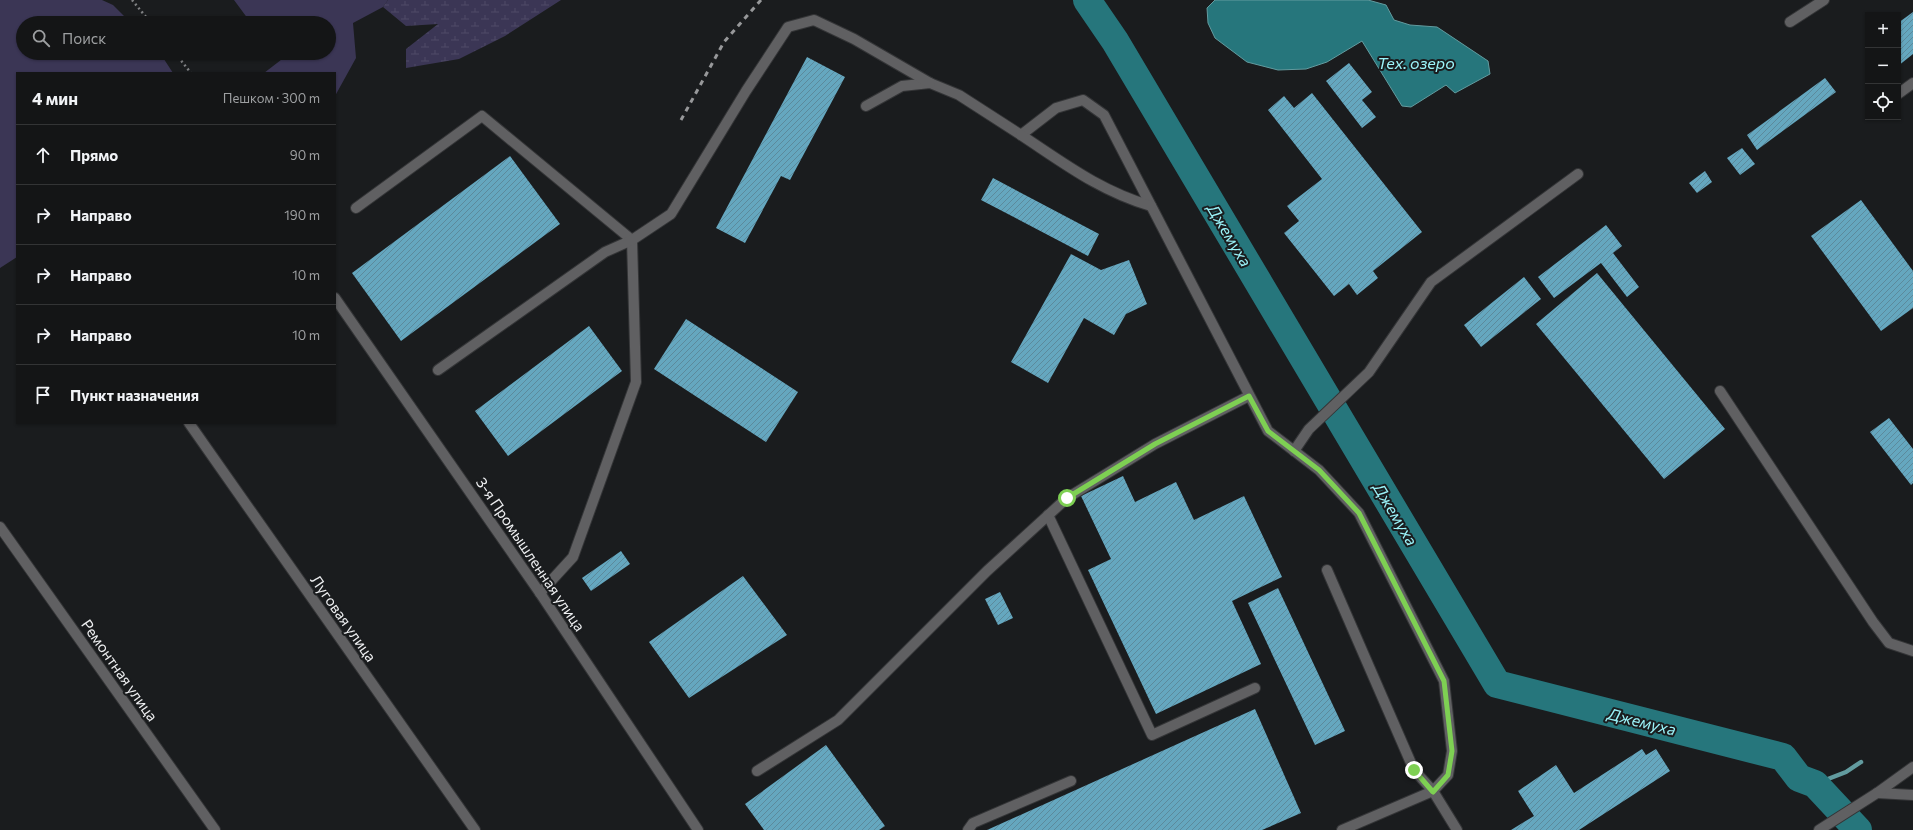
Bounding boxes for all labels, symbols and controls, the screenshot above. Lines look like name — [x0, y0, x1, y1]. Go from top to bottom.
map controls — [1865, 12, 1901, 120]
button: + — [1865, 12, 1901, 48]
search box — [16, 16, 336, 60]
icon: search — [30, 27, 52, 49]
text: Поиск — [62, 29, 106, 47]
button: − — [1865, 48, 1901, 84]
water label: Тех. озеро — [1377, 53, 1455, 72]
button: locate — [1865, 84, 1901, 120]
text: 4 мин — [32, 88, 78, 109]
text: Пешком · 300 m — [223, 90, 320, 106]
icon: ahead — [32, 144, 54, 166]
text: Прямо — [70, 146, 118, 164]
text: 90 m — [290, 147, 320, 163]
water label: Джемуха — [1203, 199, 1256, 270]
icon: right — [32, 204, 54, 226]
text: Направо — [70, 206, 132, 224]
text: 190 m — [284, 207, 320, 223]
icon: right — [32, 264, 54, 286]
text: Направо — [70, 266, 132, 284]
text: 10 m — [292, 267, 320, 283]
icon: right — [32, 324, 54, 346]
text: Направо — [70, 326, 132, 344]
text: 10 m — [292, 327, 320, 343]
icon: arrive — [32, 384, 54, 406]
text: Пункт назначения — [70, 386, 199, 404]
street label: 3-я Промышленная улица — [473, 474, 589, 634]
water label: Джемуха — [1369, 478, 1422, 549]
route start — [1058, 489, 1076, 507]
street label: Луговая улица — [307, 571, 381, 665]
street label: Ремонтная улица — [78, 616, 162, 724]
water label: Джемуха — [1604, 703, 1678, 739]
route end — [1405, 761, 1423, 779]

